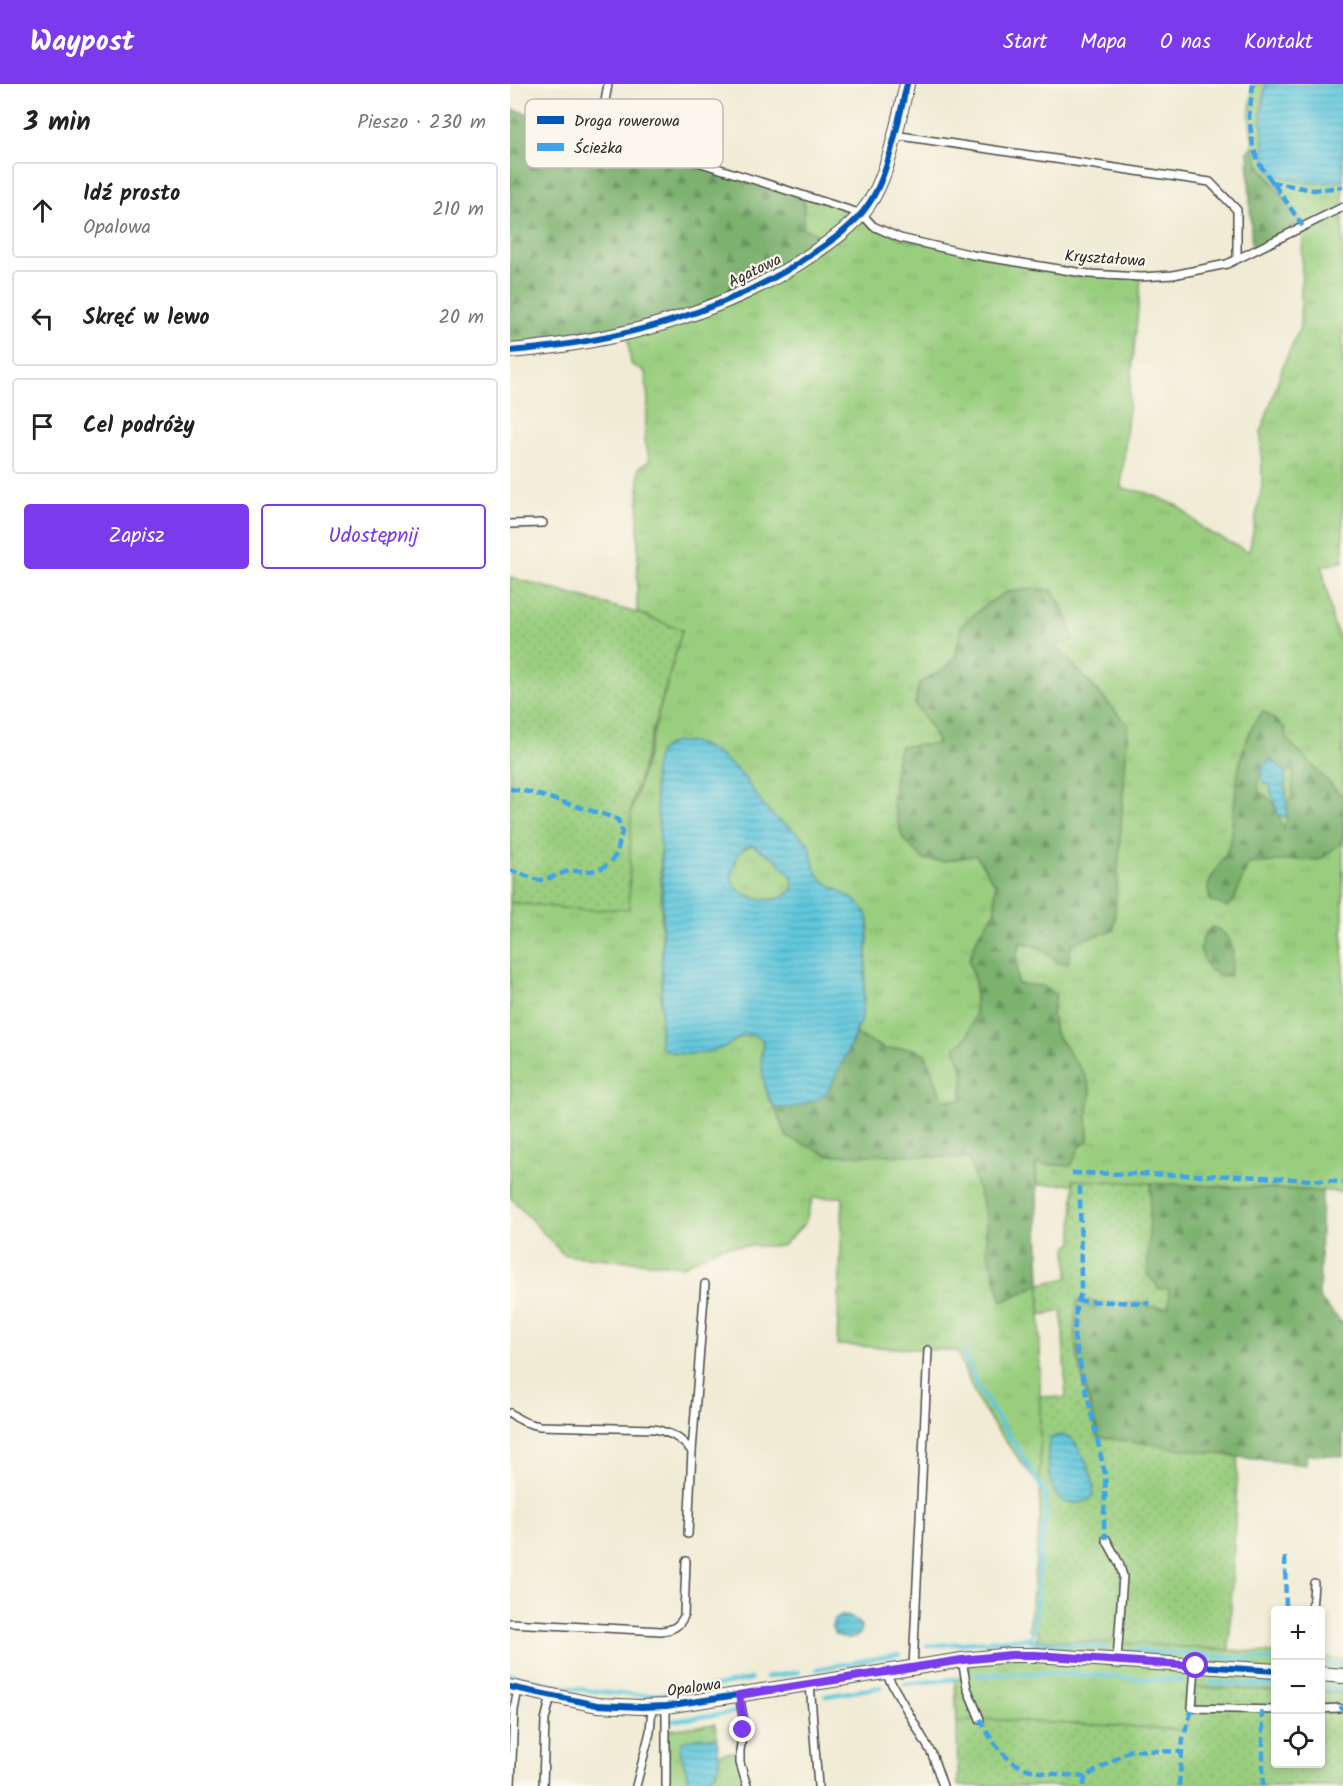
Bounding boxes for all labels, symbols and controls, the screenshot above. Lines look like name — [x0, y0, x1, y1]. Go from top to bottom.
text: Waypost — [30, 20, 134, 65]
text: Start — [1003, 26, 1047, 59]
text: Mapa — [1080, 26, 1127, 59]
text: O nas — [1160, 26, 1211, 59]
text: Kontakt — [1244, 26, 1313, 59]
legend — [525, 99, 723, 168]
text: 3 min — [24, 102, 91, 144]
text: Pieszo · 230 m — [357, 107, 486, 139]
text: Droga rowerowa — [574, 109, 680, 134]
text: Ścieżka — [574, 136, 622, 161]
text: Idź prosto — [83, 177, 180, 212]
icon: ahead — [26, 194, 59, 227]
text: 210 m — [432, 194, 484, 226]
text: Opalowa — [83, 212, 151, 244]
street label: Kryształowa — [1064, 244, 1146, 274]
street label: Agatowa — [724, 247, 786, 295]
text: Skręć w lewo — [83, 301, 210, 336]
icon: left — [26, 302, 59, 335]
text: 20 m — [438, 302, 484, 334]
text: Cel podróży — [83, 409, 195, 444]
icon: arrive — [26, 410, 59, 443]
button: Zapisz — [24, 504, 249, 569]
button: Udostępnij — [261, 504, 486, 569]
map controls — [1271, 1606, 1325, 1768]
button: + — [1271, 1606, 1325, 1660]
route start — [1182, 1652, 1208, 1678]
button: − — [1271, 1660, 1325, 1714]
street label: Opalowa — [665, 1672, 723, 1704]
button: locate — [1271, 1714, 1325, 1768]
route end — [729, 1716, 755, 1742]

